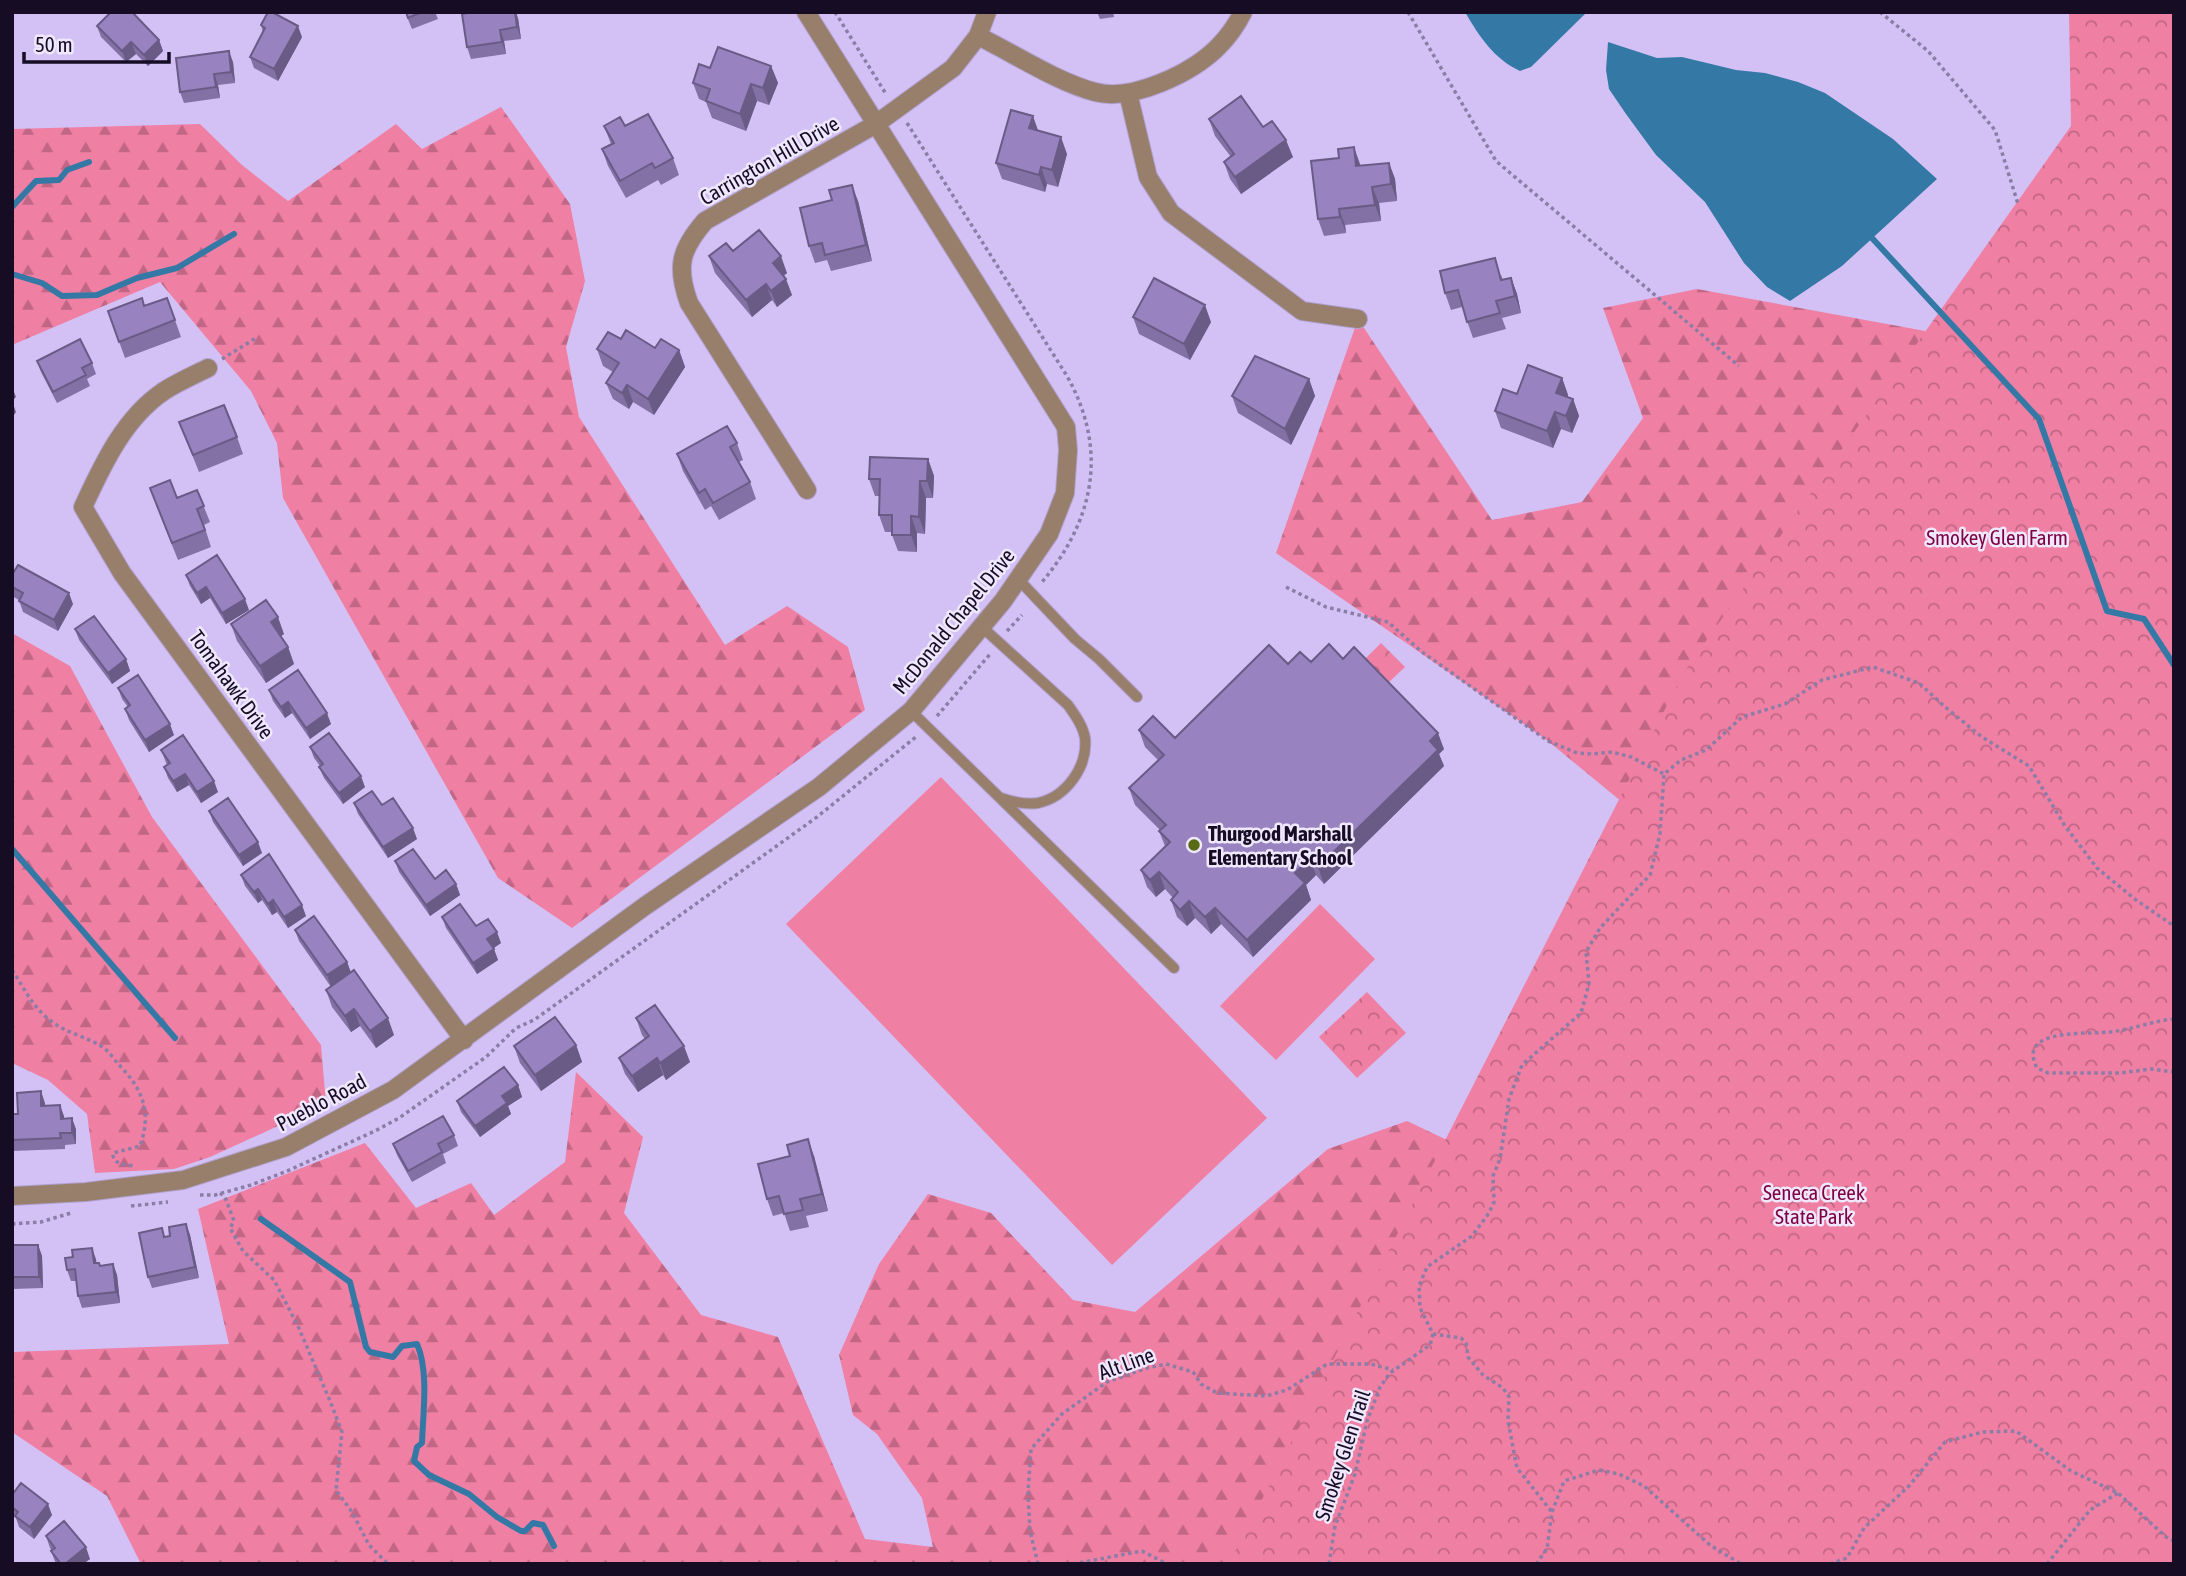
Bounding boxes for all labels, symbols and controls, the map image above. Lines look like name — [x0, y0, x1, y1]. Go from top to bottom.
scale bar — [24, 21, 170, 65]
text: 50 m — [35, 32, 73, 56]
street label: Carrington Hill Drive — [695, 111, 843, 209]
park label: Smokey Glen Farm — [1926, 525, 2068, 549]
street label: McDonald Chapel Drive — [887, 544, 1019, 698]
street label: Tomahawk Drive — [185, 625, 279, 743]
place label: Thurgood Marshall Elementary School — [1208, 821, 1353, 869]
marker: Thurgood Marshall Elementary School — [1186, 837, 1202, 853]
street label: Pueblo Road — [272, 1068, 370, 1136]
park label: Seneca Creek State Park — [1763, 1180, 1865, 1228]
street label: Alt Line — [1095, 1342, 1157, 1384]
street label: Smokey Glen Trail — [1310, 1386, 1375, 1524]

